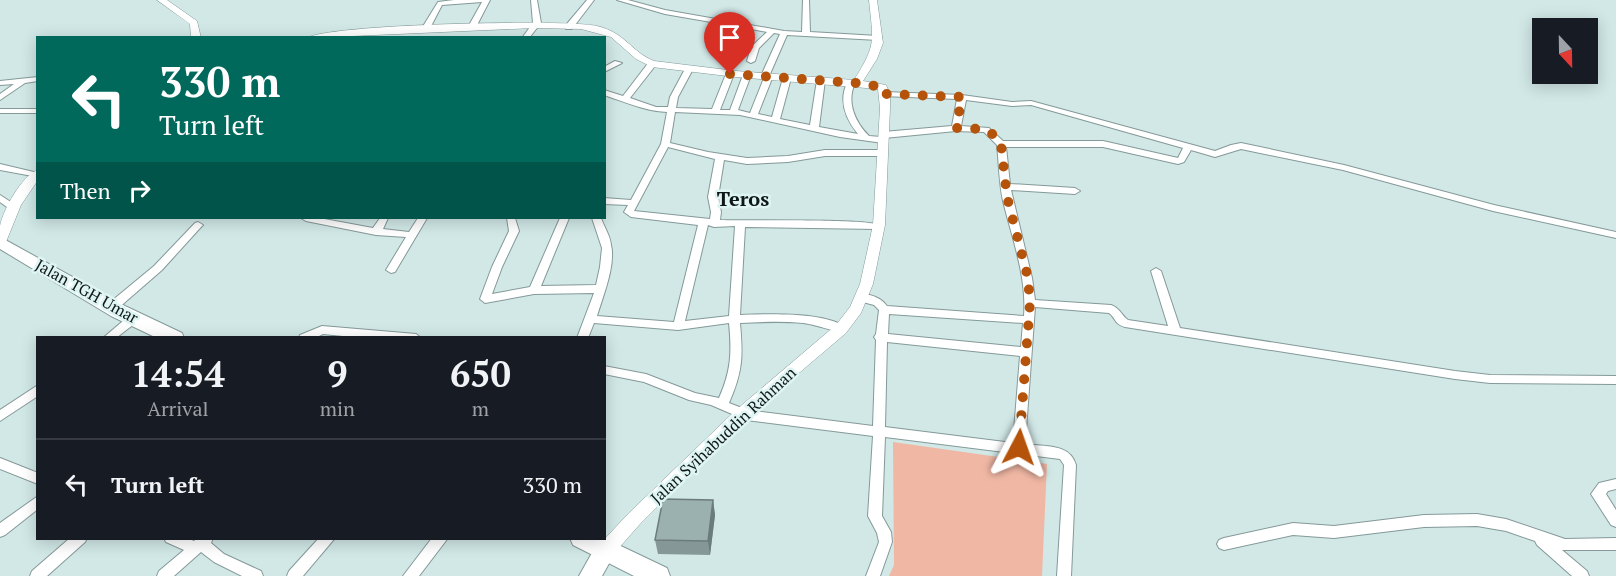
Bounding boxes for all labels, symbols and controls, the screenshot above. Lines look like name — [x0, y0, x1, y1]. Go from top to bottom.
pin — [704, 12, 755, 74]
north arrow — [1532, 18, 1598, 84]
map controls — [1532, 18, 1598, 84]
icon: arrive — [713, 21, 746, 54]
text: 330 m — [159, 53, 280, 109]
icon: left — [60, 60, 138, 138]
text: Turn left — [159, 107, 264, 143]
icon: right — [123, 174, 156, 207]
text: Then — [60, 176, 111, 205]
district label: Teros — [717, 185, 769, 212]
street label: Jalan TGH Umar — [32, 254, 143, 329]
text: 14:54 — [131, 350, 225, 397]
text: 9 — [327, 350, 348, 397]
text: 650 — [450, 350, 511, 397]
street label: Jalan Syihabuddin Rahman — [645, 361, 801, 508]
text: Arrival — [147, 395, 209, 422]
text: min — [320, 395, 355, 422]
text: m — [472, 395, 489, 422]
position arrow — [987, 415, 1051, 479]
icon: left — [60, 468, 93, 501]
text: Turn left — [111, 470, 204, 499]
text: 330 m — [522, 470, 582, 499]

